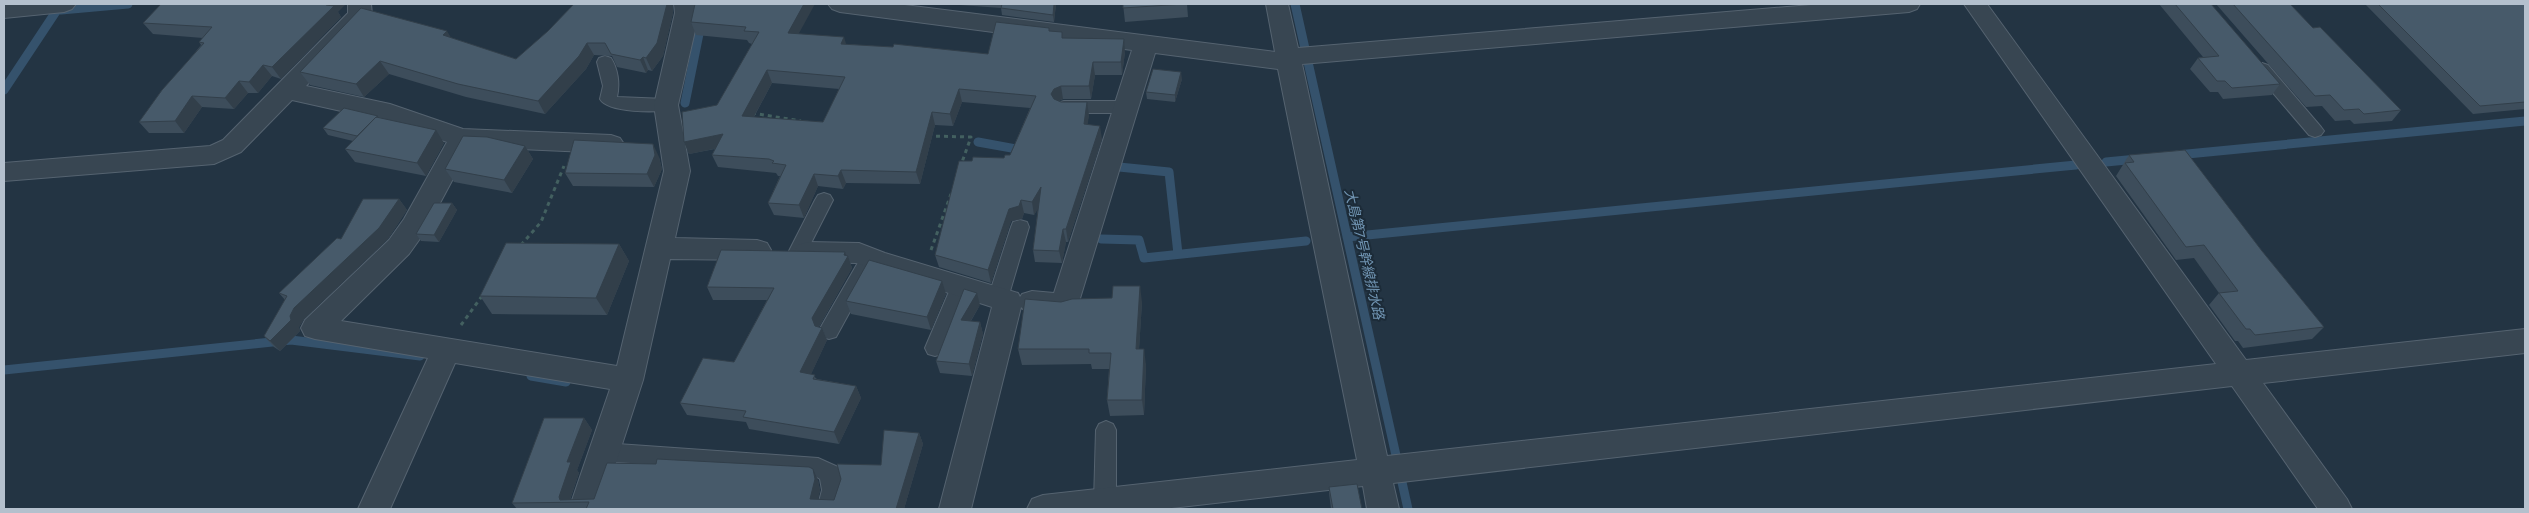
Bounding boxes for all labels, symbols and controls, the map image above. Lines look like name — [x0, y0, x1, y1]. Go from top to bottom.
water label: 大島第7号幹線排水路 — [1342, 187, 1389, 322]

